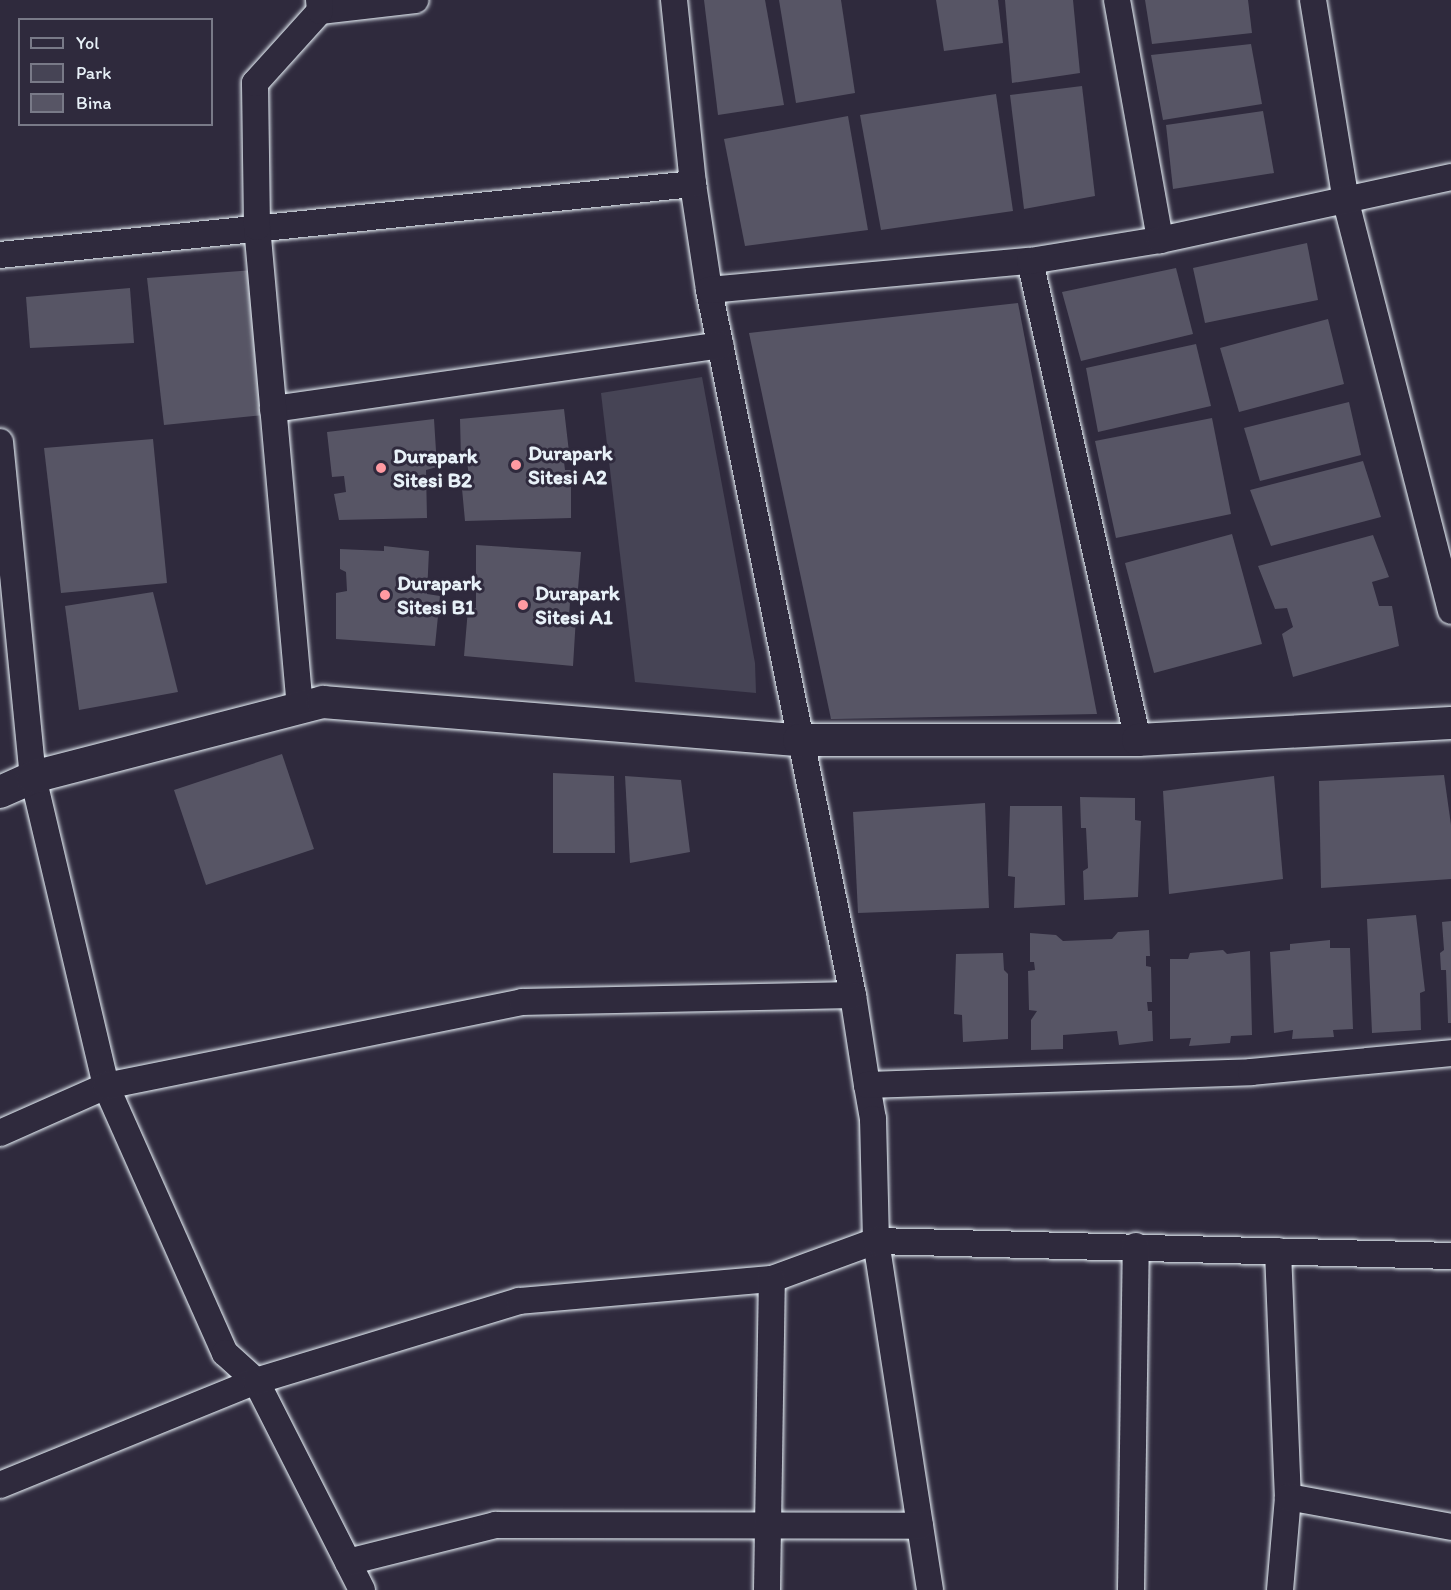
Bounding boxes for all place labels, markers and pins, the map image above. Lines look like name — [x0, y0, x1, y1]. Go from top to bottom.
place label: Durapark Sitesi A2 — [528, 440, 613, 490]
place label: Durapark Sitesi B2 — [393, 443, 478, 493]
marker: Durapark Sitesi A2 — [509, 458, 523, 472]
marker: Durapark Sitesi B2 — [374, 461, 388, 475]
place label: Durapark Sitesi B1 — [397, 570, 482, 620]
place label: Durapark Sitesi A1 — [535, 580, 620, 630]
marker: Durapark Sitesi B1 — [378, 588, 392, 602]
marker: Durapark Sitesi A1 — [516, 598, 530, 612]

